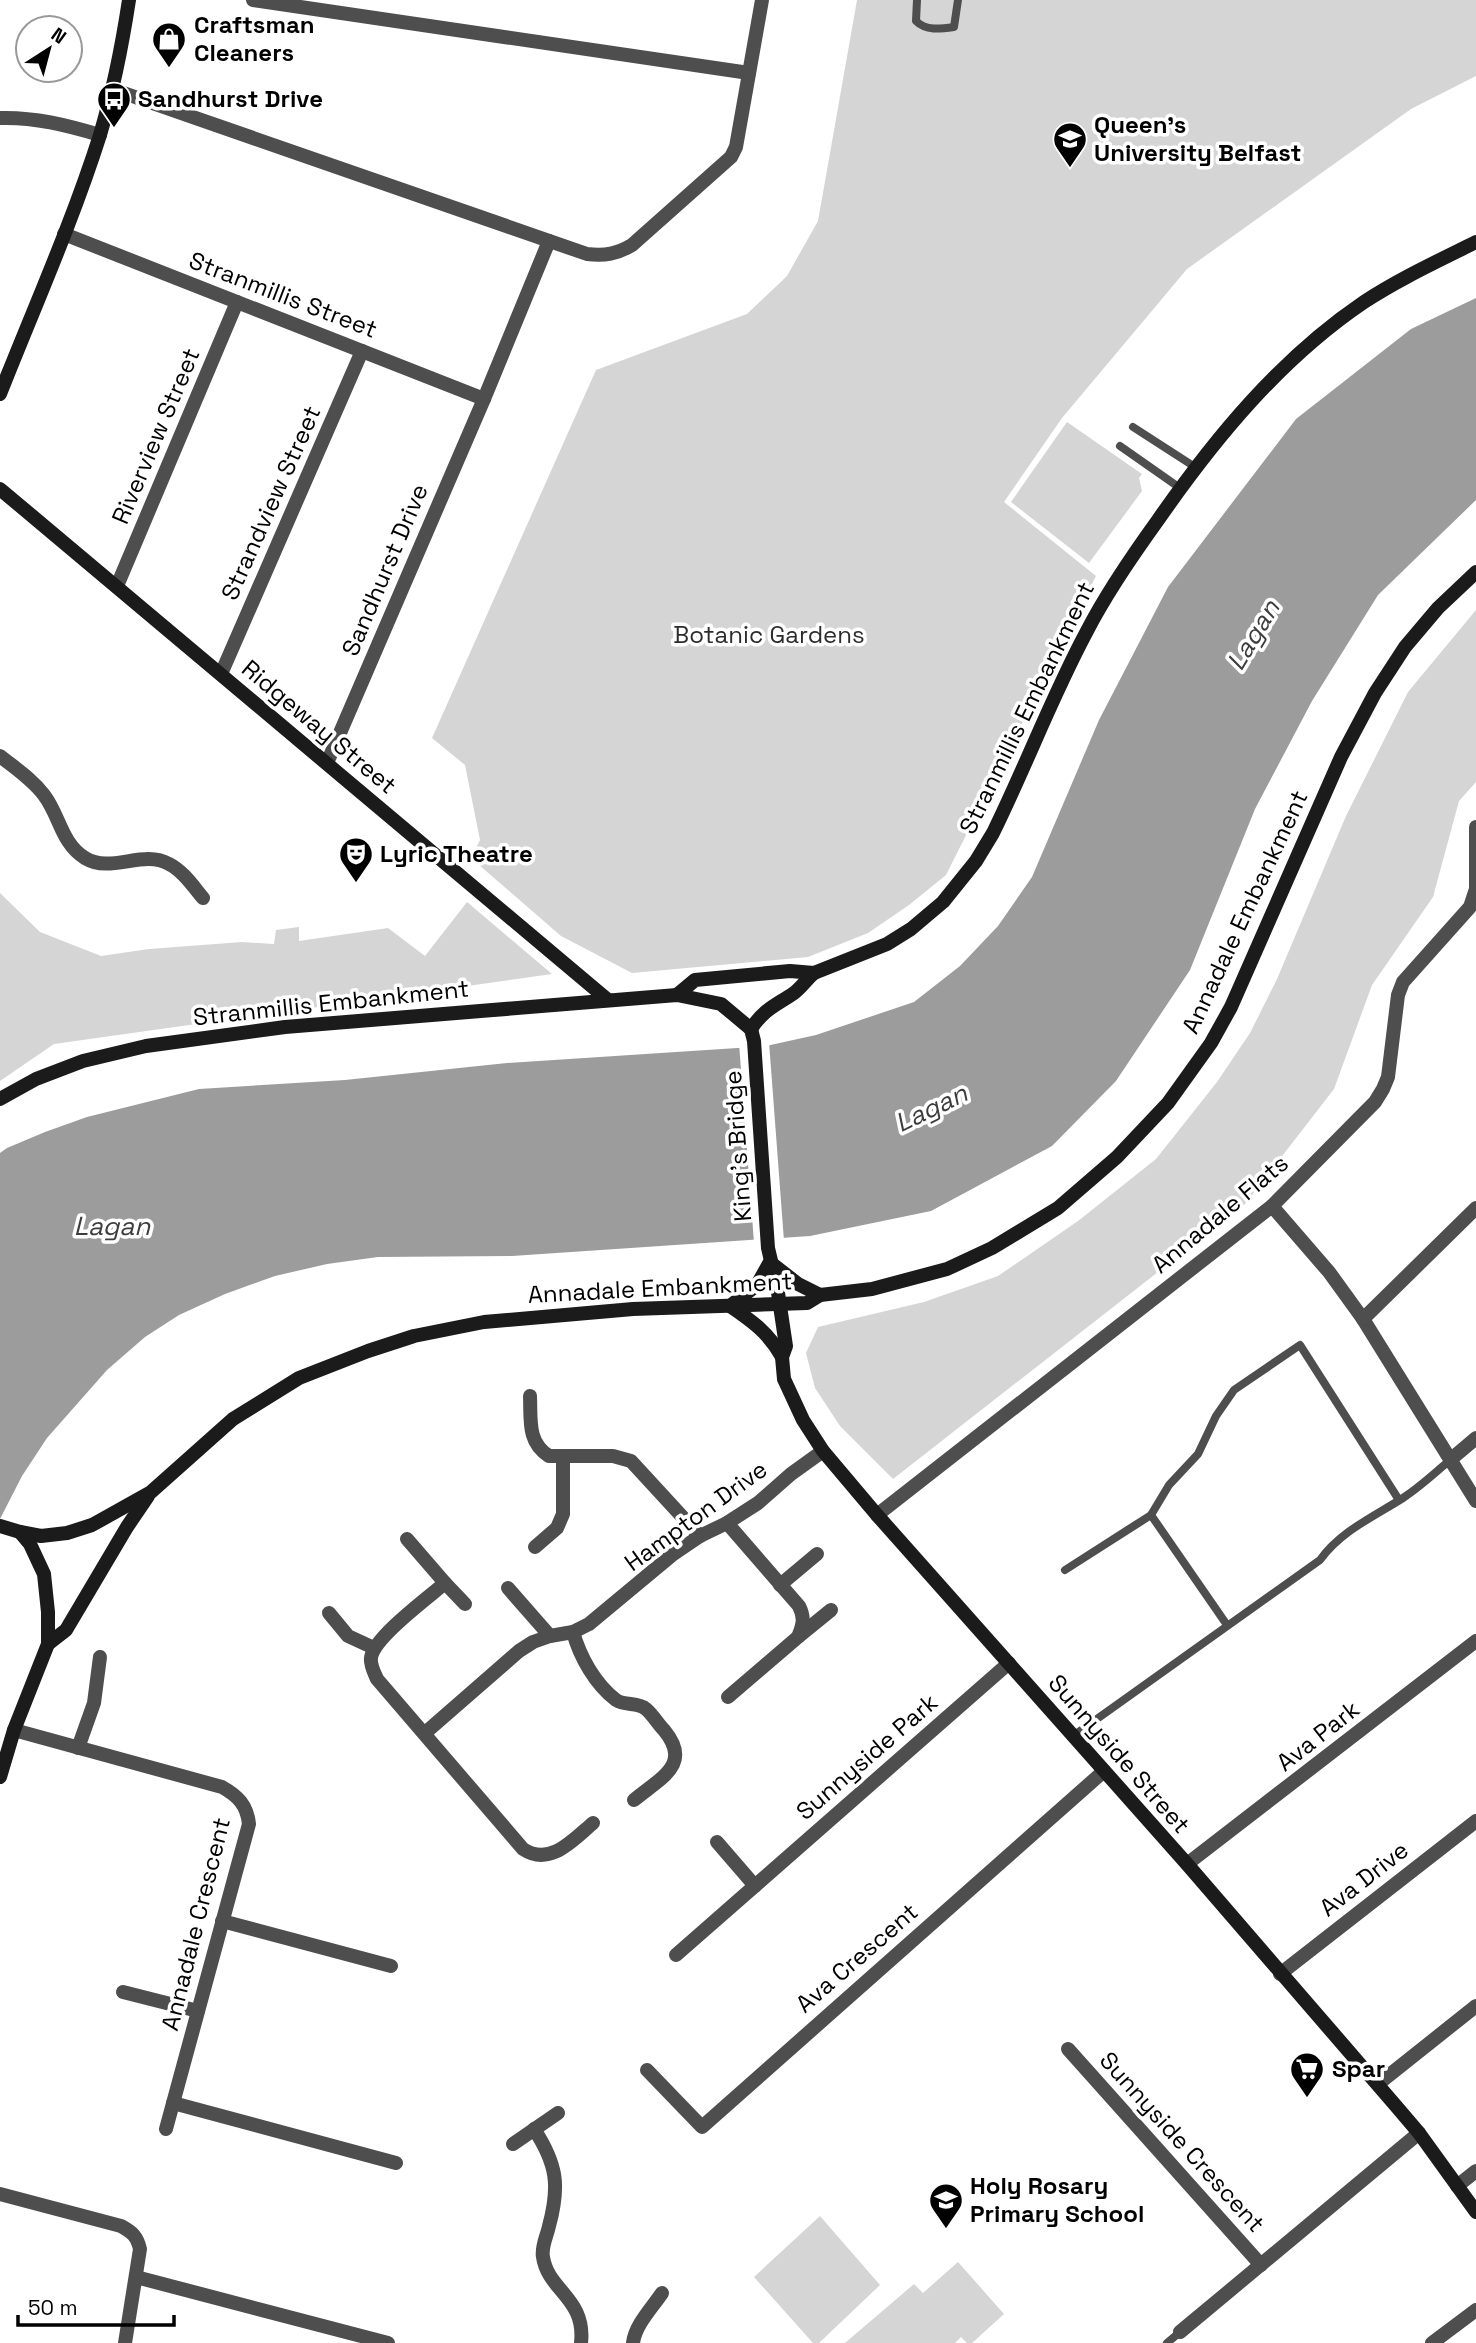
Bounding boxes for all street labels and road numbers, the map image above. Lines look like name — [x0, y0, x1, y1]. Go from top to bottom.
street label: Stranmillis Street — [185, 244, 382, 345]
street label: Riverview Street — [104, 343, 207, 529]
street label: Strandview Street — [214, 401, 327, 605]
street label: Sandhurst Drive — [334, 479, 435, 660]
street label: Stranmillis Embankment — [952, 576, 1101, 839]
street label: Ridgeway Street — [236, 653, 403, 800]
street label: Annadale Embankment — [1175, 785, 1315, 1038]
street label: Stranmillis Embankment — [191, 973, 470, 1032]
street label: King's Bridge — [717, 1070, 758, 1223]
street label: Annadale Flats — [1145, 1147, 1294, 1280]
street label: Annadale Embankment — [527, 1265, 793, 1310]
street label: Hampton Drive — [618, 1453, 773, 1578]
street label: Sunnyside Street — [1042, 1668, 1197, 1840]
street label: Sunnyside Park — [789, 1687, 944, 1827]
street label: Ava Park — [1270, 1693, 1366, 1778]
street label: Annadale Crescent — [154, 1814, 237, 2034]
street label: Ava Drive — [1313, 1834, 1414, 1923]
street label: Ava Crescent — [789, 1896, 924, 2019]
street label: Sunnyside Crescent — [1093, 2045, 1272, 2238]

